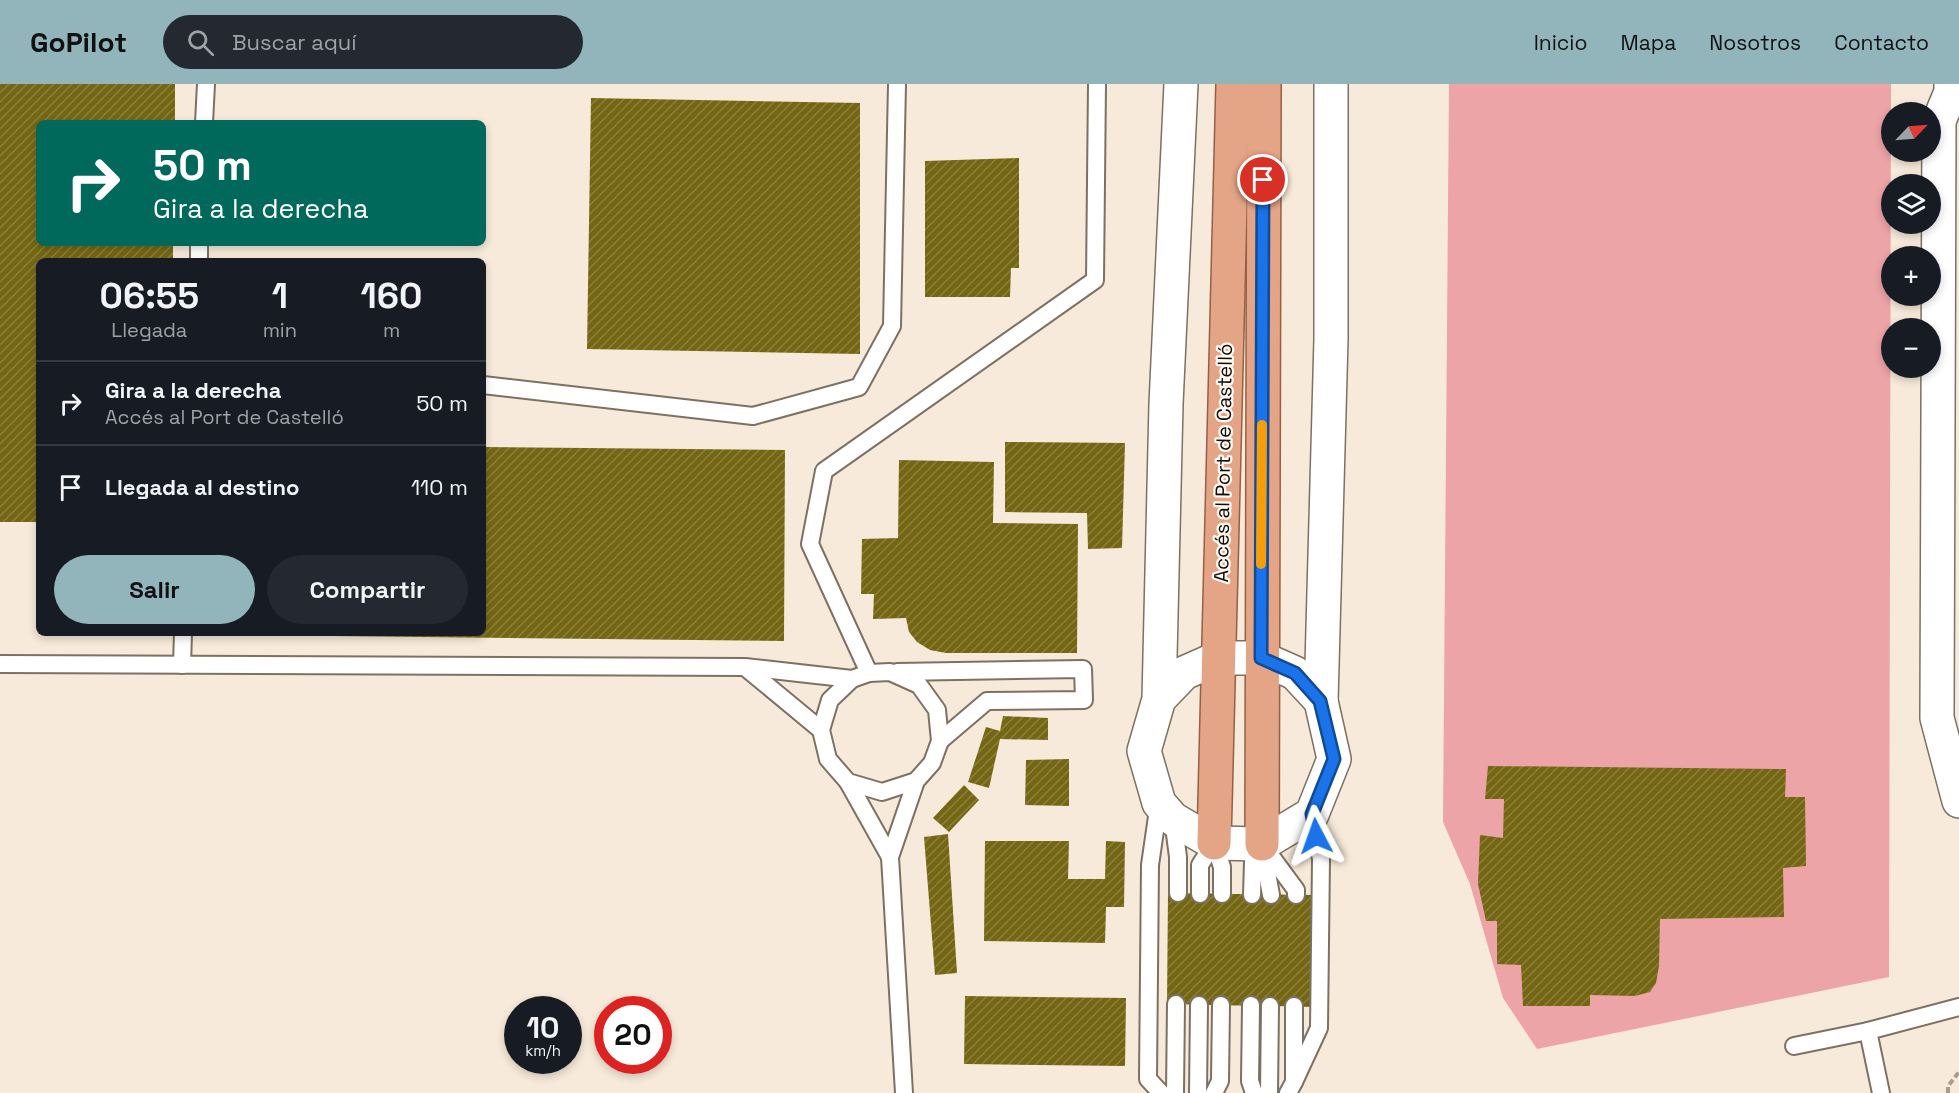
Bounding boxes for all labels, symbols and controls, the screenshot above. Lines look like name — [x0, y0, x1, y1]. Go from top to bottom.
search box — [163, 15, 583, 69]
text: GoPilot — [30, 24, 127, 60]
icon: search — [184, 26, 217, 59]
text: Buscar aquí — [232, 28, 357, 56]
text: Inicio — [1534, 29, 1588, 56]
text: Mapa — [1621, 29, 1676, 56]
text: Nosotros — [1709, 29, 1801, 56]
text: Contacto — [1834, 29, 1929, 56]
north arrow — [1881, 102, 1941, 162]
map controls — [1881, 102, 1941, 378]
text: 50 m — [153, 139, 252, 192]
icon: right — [54, 144, 132, 222]
pin — [1237, 154, 1288, 205]
icon: arrive — [1246, 163, 1279, 196]
button: layers — [1881, 174, 1941, 234]
text: Gira a la derecha — [153, 191, 368, 226]
button: + — [1881, 246, 1941, 306]
text: 06:55 — [100, 273, 199, 319]
text: 1 — [272, 273, 288, 319]
text: 160 — [361, 273, 422, 319]
text: Llegada — [111, 317, 187, 343]
text: min — [263, 317, 297, 343]
text: m — [383, 317, 400, 343]
button: − — [1881, 318, 1941, 378]
street label: Accés al Port de Castelló — [1208, 343, 1238, 583]
text: Gira a la derecha — [105, 376, 282, 404]
icon: right — [54, 387, 87, 420]
text: 50 m — [416, 389, 468, 417]
text: Accés al Port de Castelló — [105, 404, 344, 430]
icon: arrive — [54, 471, 87, 504]
text: Llegada al destino — [105, 473, 299, 501]
text: 110 m — [411, 473, 468, 501]
button: Salir — [54, 555, 255, 624]
button: Compartir — [267, 555, 468, 624]
position arrow — [1284, 804, 1348, 868]
speed limit sign: 20 — [594, 996, 672, 1074]
text: 10 — [527, 1008, 560, 1047]
text: km/h — [525, 1041, 561, 1060]

